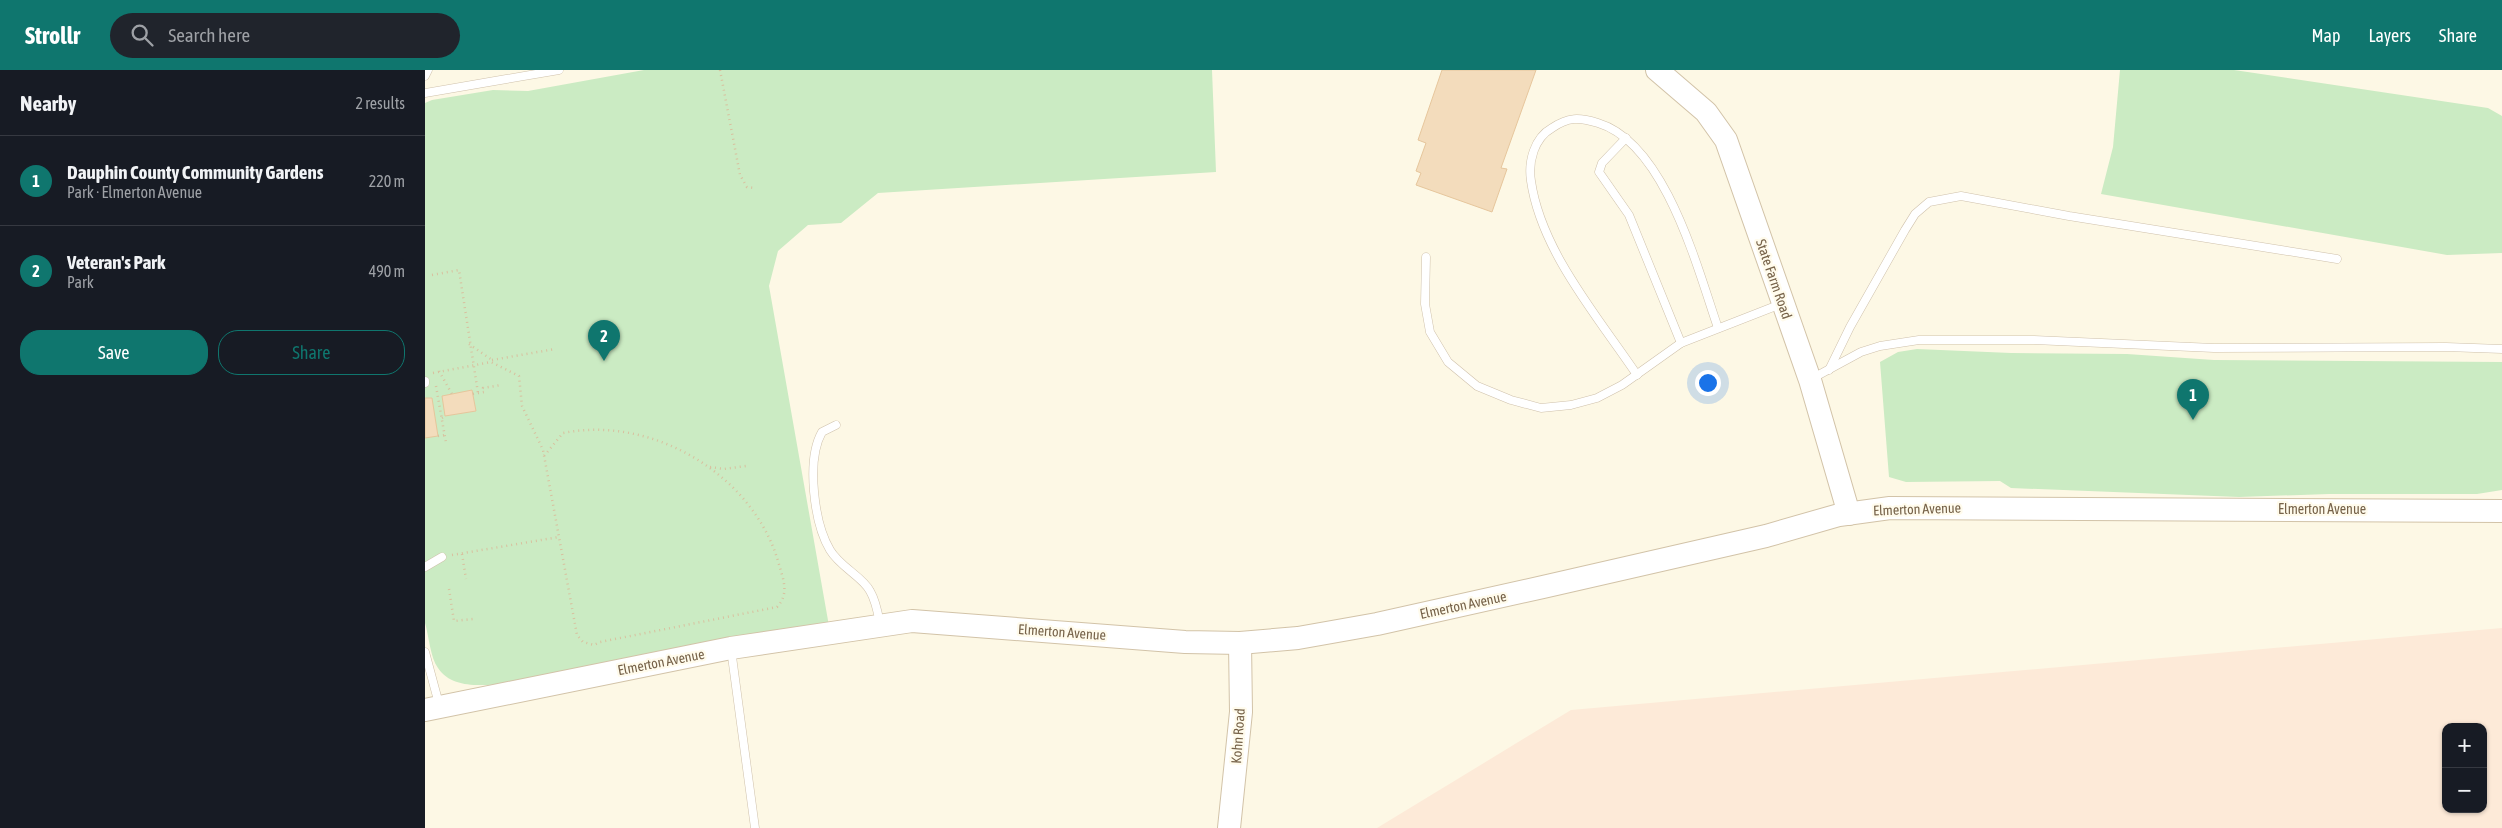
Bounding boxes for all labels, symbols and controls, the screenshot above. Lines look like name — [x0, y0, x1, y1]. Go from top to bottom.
search box — [110, 13, 460, 58]
icon: search — [128, 21, 156, 49]
text: Strollr — [25, 22, 80, 49]
text: Search here — [168, 24, 250, 46]
text: Map — [2311, 25, 2340, 46]
text: Layers — [2368, 25, 2411, 46]
text: Share — [2439, 25, 2477, 46]
text: Nearby — [20, 91, 76, 115]
text: 2 results — [355, 94, 405, 112]
text: Dauphin County Community Gardens — [67, 161, 323, 183]
text: 1 — [32, 172, 40, 190]
text: 220 m — [369, 172, 405, 190]
text: Park · Elmerton Avenue — [67, 183, 202, 201]
street label: State Farm Road — [1753, 237, 1795, 321]
text: Veteran's Park — [67, 251, 165, 273]
text: 2 — [32, 262, 40, 280]
text: 490 m — [369, 262, 405, 280]
text: Park — [67, 273, 94, 291]
pin: 2 — [588, 320, 620, 361]
button: Save — [20, 330, 208, 375]
button: Share — [218, 330, 405, 375]
your location — [1695, 370, 1721, 396]
pin: 1 — [2177, 379, 2209, 420]
street label: Elmerton Avenue — [1873, 499, 1961, 519]
street label: Elmerton Avenue — [2278, 501, 2366, 517]
street label: Elmerton Avenue — [1418, 588, 1508, 622]
street label: Elmerton Avenue — [1018, 621, 1106, 643]
street label: Elmerton Avenue — [616, 646, 706, 678]
street label: Kohn Road — [1228, 708, 1248, 764]
map controls — [2442, 723, 2487, 813]
button: + — [2442, 723, 2487, 768]
button: − — [2442, 768, 2487, 813]

